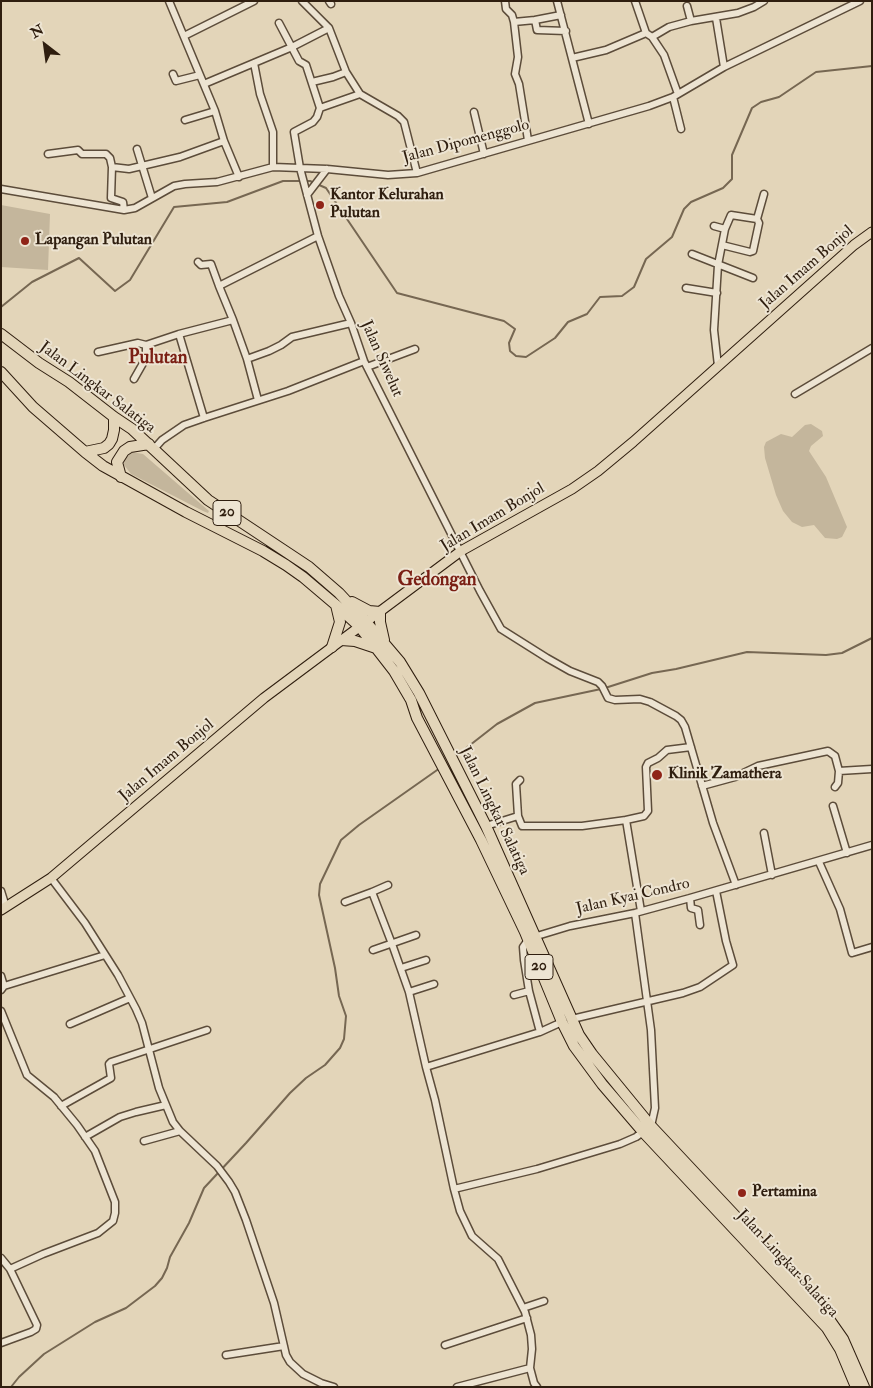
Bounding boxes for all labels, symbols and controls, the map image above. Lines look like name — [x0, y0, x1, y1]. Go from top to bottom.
north arrow — [20, 20, 70, 70]
text: N — [28, 21, 47, 42]
street label: Jalan Dipomenggolo — [401, 116, 531, 168]
place label: Kantor Kelurahan Pulutan — [330, 186, 444, 224]
marker: Kantor Kelurahan Pulutan — [314, 199, 326, 211]
street label: Jalan Imam Bonjol — [756, 222, 858, 314]
place label: Lapangan Pulutan — [35, 231, 152, 251]
marker: Lapangan Pulutan — [19, 235, 31, 247]
street label: Jalan Siwelut — [356, 318, 406, 400]
street label: Jalan Lingkar Salatiga — [35, 338, 159, 438]
district label: Pulutan — [128, 348, 188, 370]
street label: Jalan Imam Bonjol — [437, 479, 549, 557]
road number: 20 — [213, 500, 241, 526]
district label: Gedongan — [397, 570, 477, 592]
street label: Jalan Imam Bonjol — [116, 716, 218, 806]
street label: Jalan Lingkar Salatiga — [455, 744, 533, 878]
place label: Klinik Zamathera — [668, 765, 781, 785]
marker: Klinik Zamathera — [650, 768, 664, 782]
street label: Jalan Kyai Condro — [574, 875, 692, 919]
road number: 20 — [525, 954, 553, 980]
place label: Pertamina — [752, 1183, 817, 1203]
marker: Pertamina — [736, 1187, 748, 1199]
street label: Jalan Lingkar Salatiga — [732, 1206, 842, 1322]

